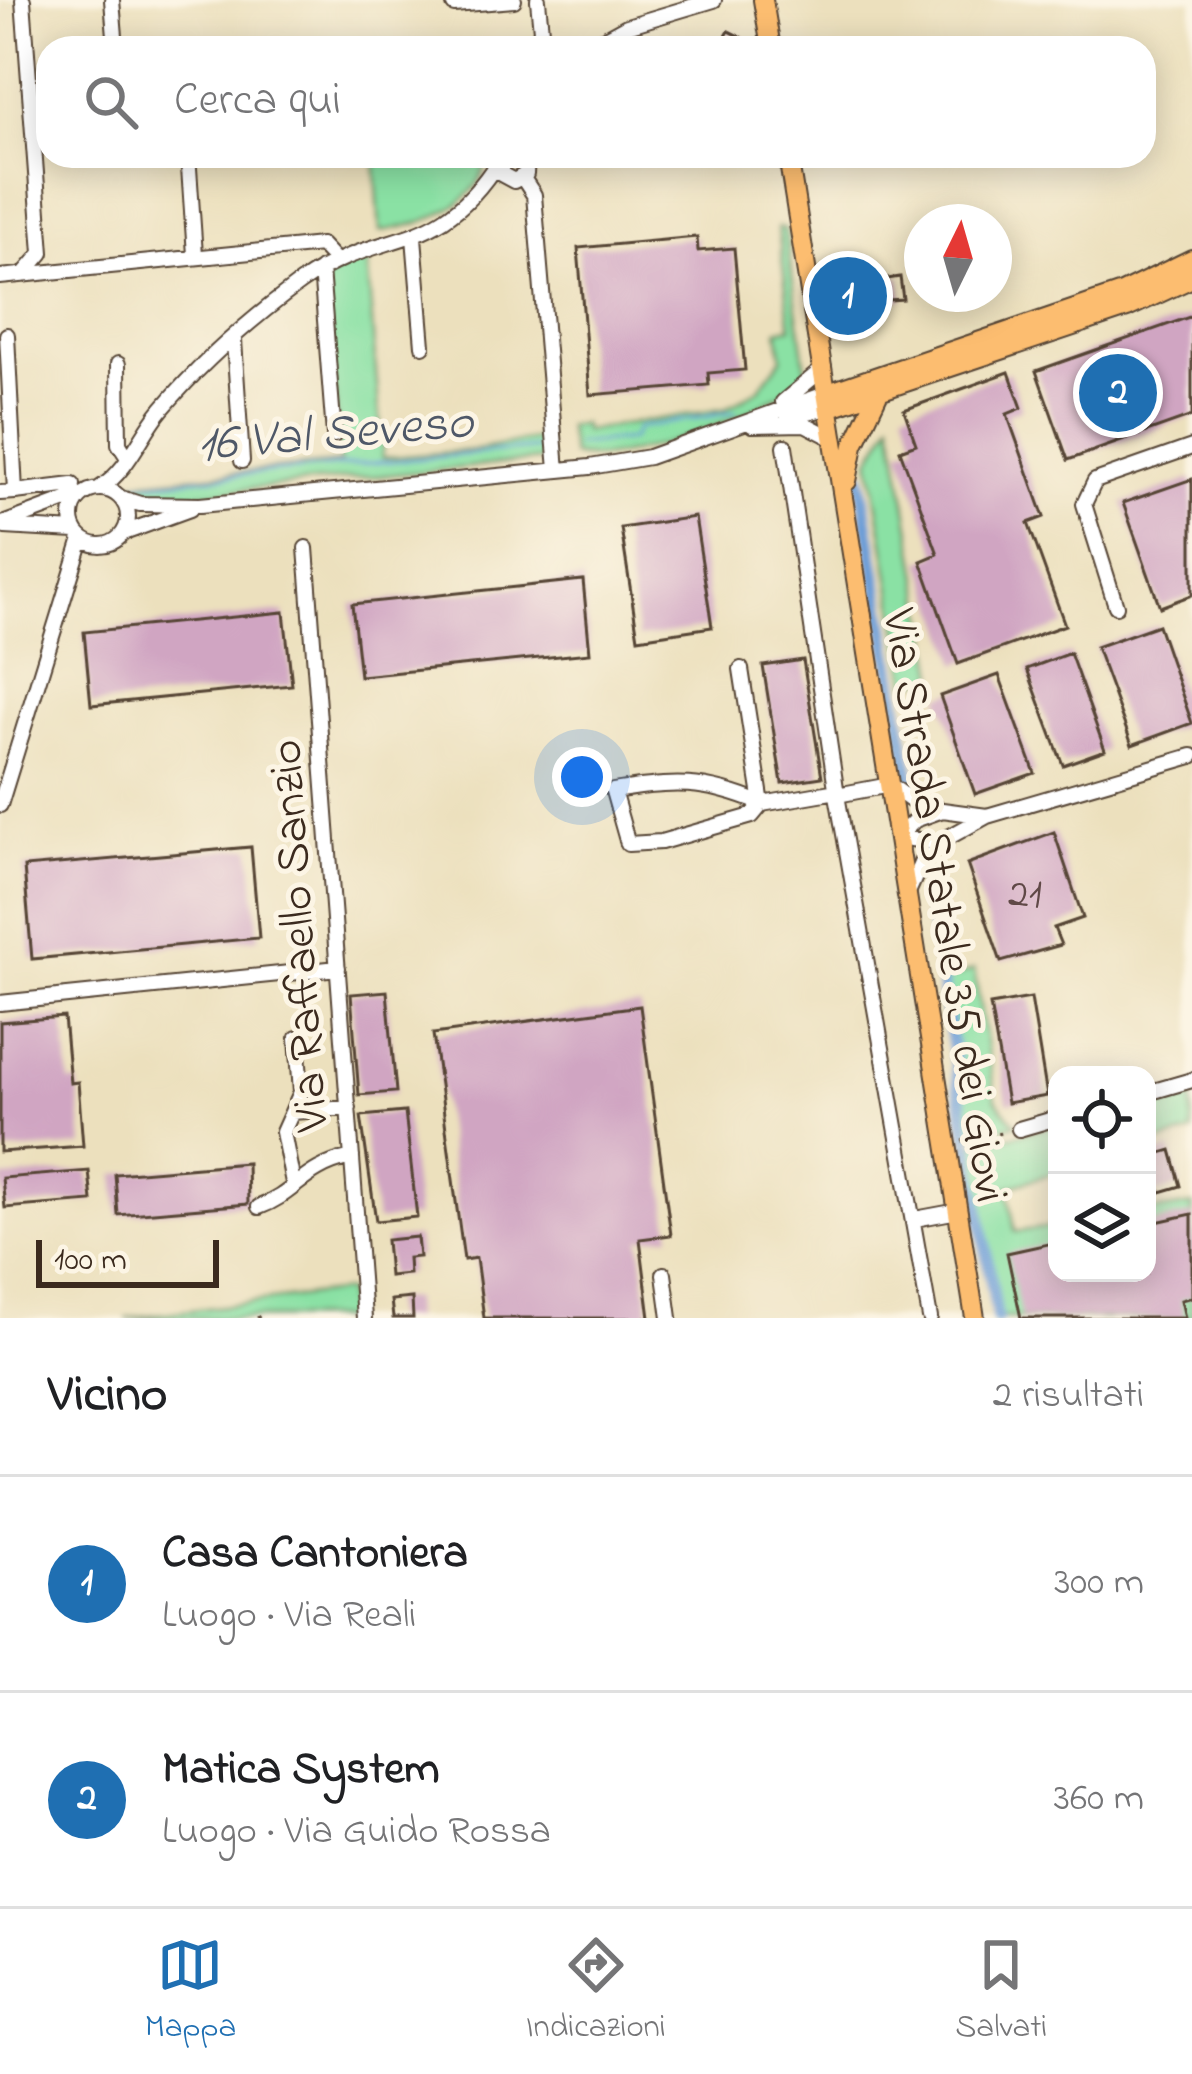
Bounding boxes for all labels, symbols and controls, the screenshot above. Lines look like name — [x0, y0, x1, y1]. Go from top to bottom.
search box — [36, 36, 1156, 168]
icon: search — [78, 69, 144, 135]
text: Cerca qui — [174, 69, 341, 135]
north arrow — [904, 204, 1012, 312]
pin: 1 — [809, 251, 887, 341]
pin: 2 — [1079, 348, 1157, 438]
water label: 16 Val Seveso — [195, 386, 478, 485]
street label: Via Strada Statale 35 dei Giovi — [861, 603, 1025, 1208]
street label: Via Raffaello Sanzio — [252, 737, 350, 1135]
your location — [552, 747, 612, 807]
house number: 21 — [1008, 865, 1042, 926]
map controls — [1048, 1066, 1156, 1282]
button: locate — [1048, 1066, 1156, 1174]
button: layers — [1048, 1174, 1156, 1282]
scale bar — [36, 1234, 219, 1287]
text: 100 m — [54, 1237, 127, 1285]
text: Vicino — [48, 1359, 167, 1434]
text: 2 risultati — [993, 1368, 1144, 1425]
text: Casa Cantoniera — [162, 1522, 468, 1588]
text: 1 — [81, 1555, 93, 1612]
text: 300 m — [1054, 1555, 1144, 1612]
text: Luogo · Via Reali — [162, 1588, 416, 1645]
text: Matica System — [162, 1738, 439, 1804]
text: 2 — [77, 1771, 97, 1828]
text: 360 m — [1054, 1771, 1144, 1828]
text: Luogo · Via Guido Rossa — [162, 1804, 551, 1861]
tab: Mappa — [145, 1932, 236, 2052]
tab: Indicazioni — [526, 1932, 666, 2052]
tab: Salvati — [955, 1932, 1047, 2052]

